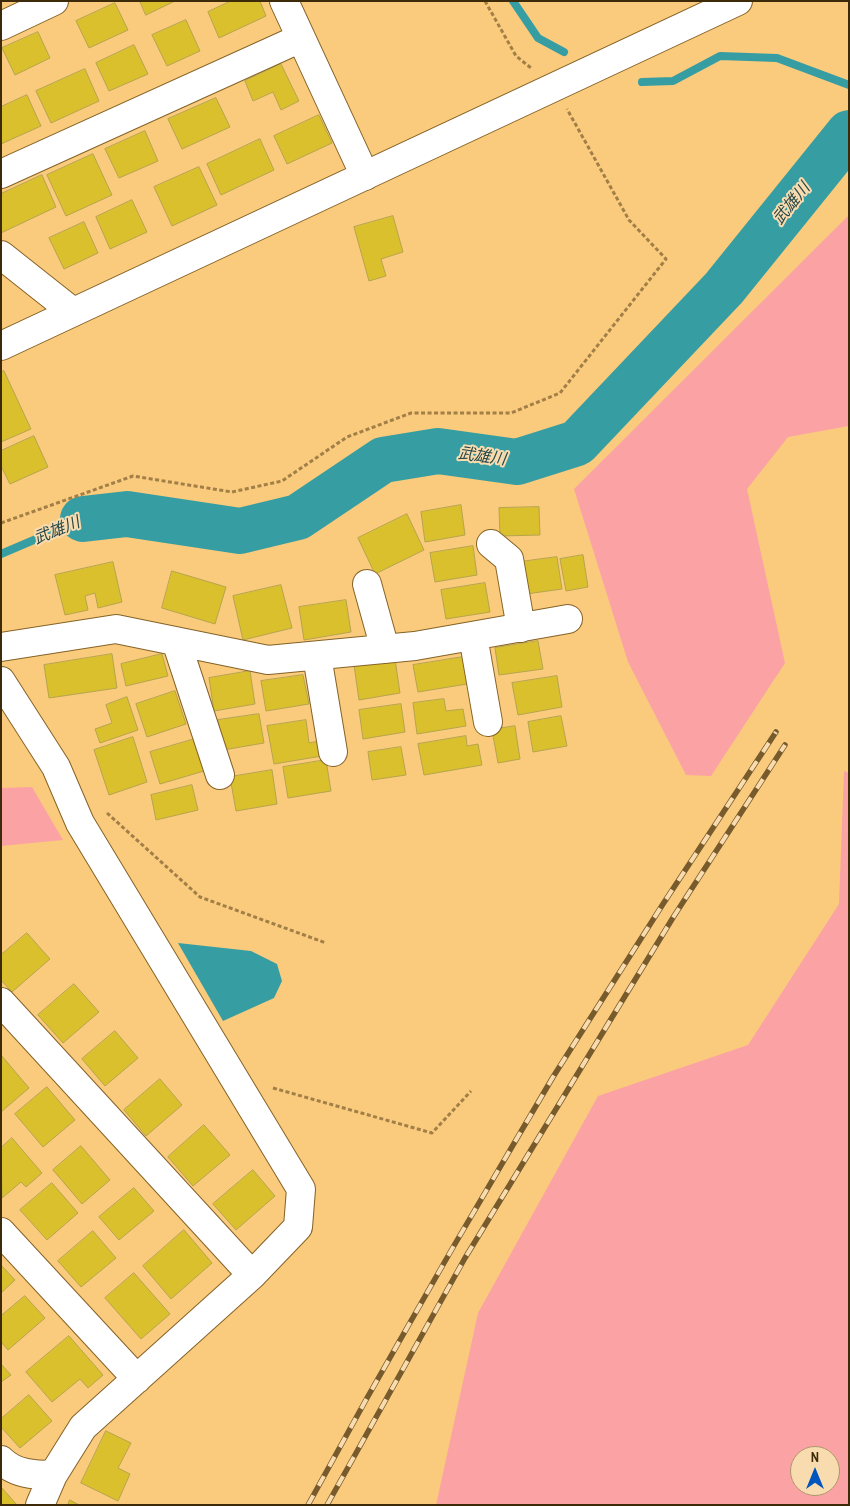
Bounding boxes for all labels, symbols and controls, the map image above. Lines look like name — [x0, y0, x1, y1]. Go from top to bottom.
water label: 武雄川 — [769, 179, 815, 229]
water label: 武雄川 — [457, 444, 507, 470]
water label: 武雄川 — [31, 513, 83, 549]
north arrow — [790, 1446, 840, 1496]
text: N — [811, 1448, 819, 1466]

